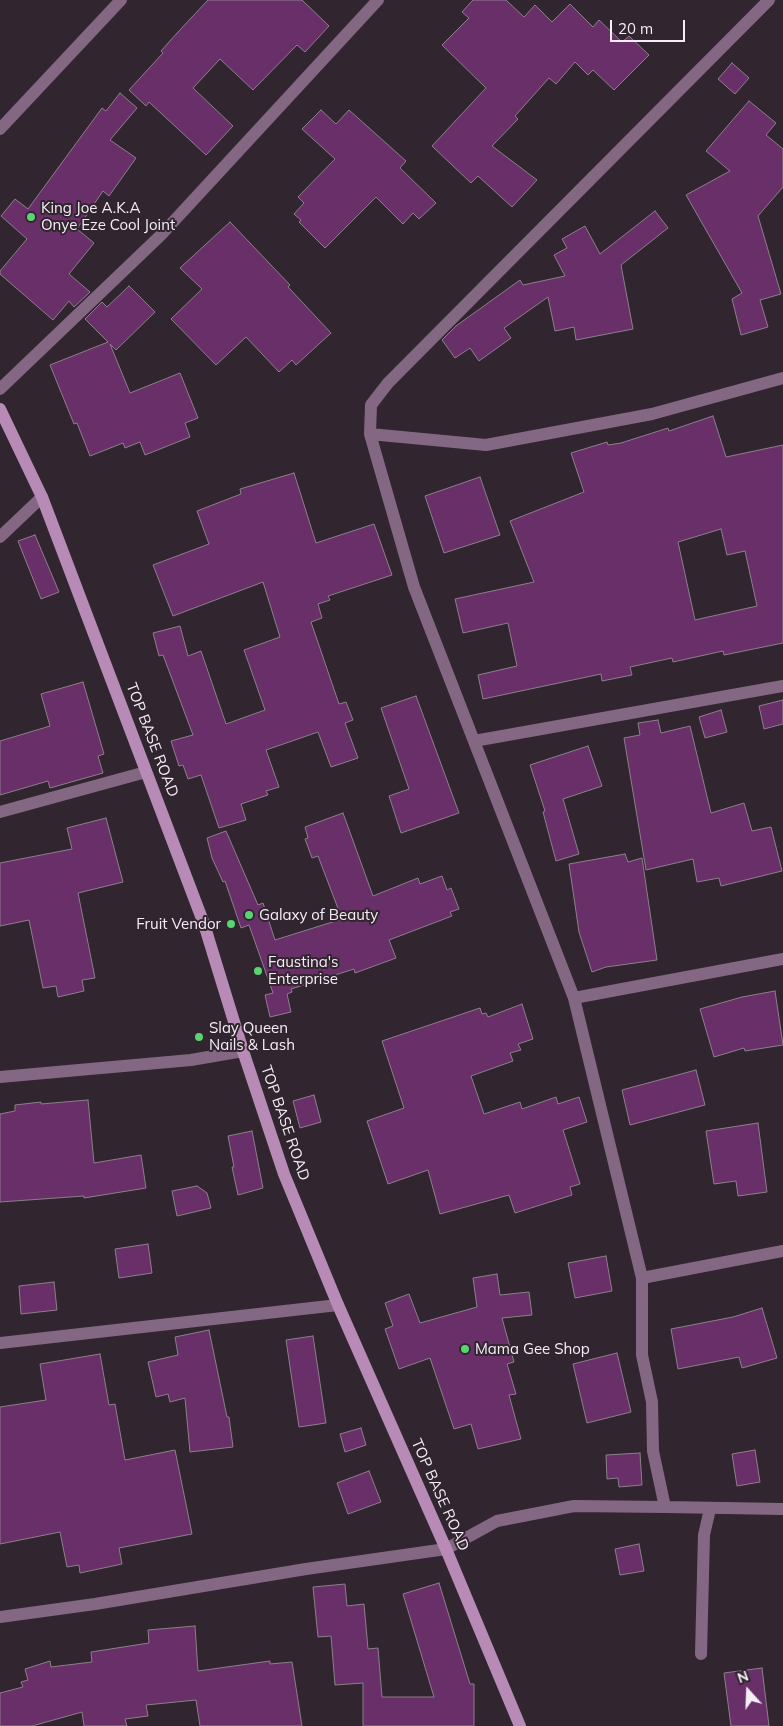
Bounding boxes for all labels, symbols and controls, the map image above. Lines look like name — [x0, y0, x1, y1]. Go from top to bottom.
scale bar — [613, 10, 688, 42]
text: 20 m — [618, 19, 653, 38]
place label: King Joe A.K.A Onye Eze Cool Joint — [41, 199, 175, 234]
marker: King Joe A.K.A Onye Eze Cool Joint — [25, 211, 37, 223]
street label: TOP BASE ROAD — [122, 680, 182, 800]
place label: Galaxy of Beauty — [259, 906, 378, 924]
marker: Galaxy of Beauty — [243, 909, 255, 921]
place label: Fruit Vendor — [136, 915, 221, 933]
marker: Fruit Vendor — [225, 918, 237, 930]
place label: Faustina's Enterprise — [268, 953, 339, 988]
marker: Faustina's Enterprise — [252, 965, 264, 977]
place label: Slay Queen Nails & Lash — [209, 1019, 295, 1054]
marker: Slay Queen Nails & Lash — [193, 1031, 205, 1043]
street label: TOP BASE ROAD — [257, 1063, 313, 1183]
place label: Mama Gee Shop — [475, 1340, 590, 1358]
marker: Mama Gee Shop — [459, 1343, 471, 1355]
street label: TOP BASE ROAD — [407, 1436, 473, 1554]
north arrow — [723, 1666, 773, 1716]
text: N — [735, 1667, 751, 1687]

